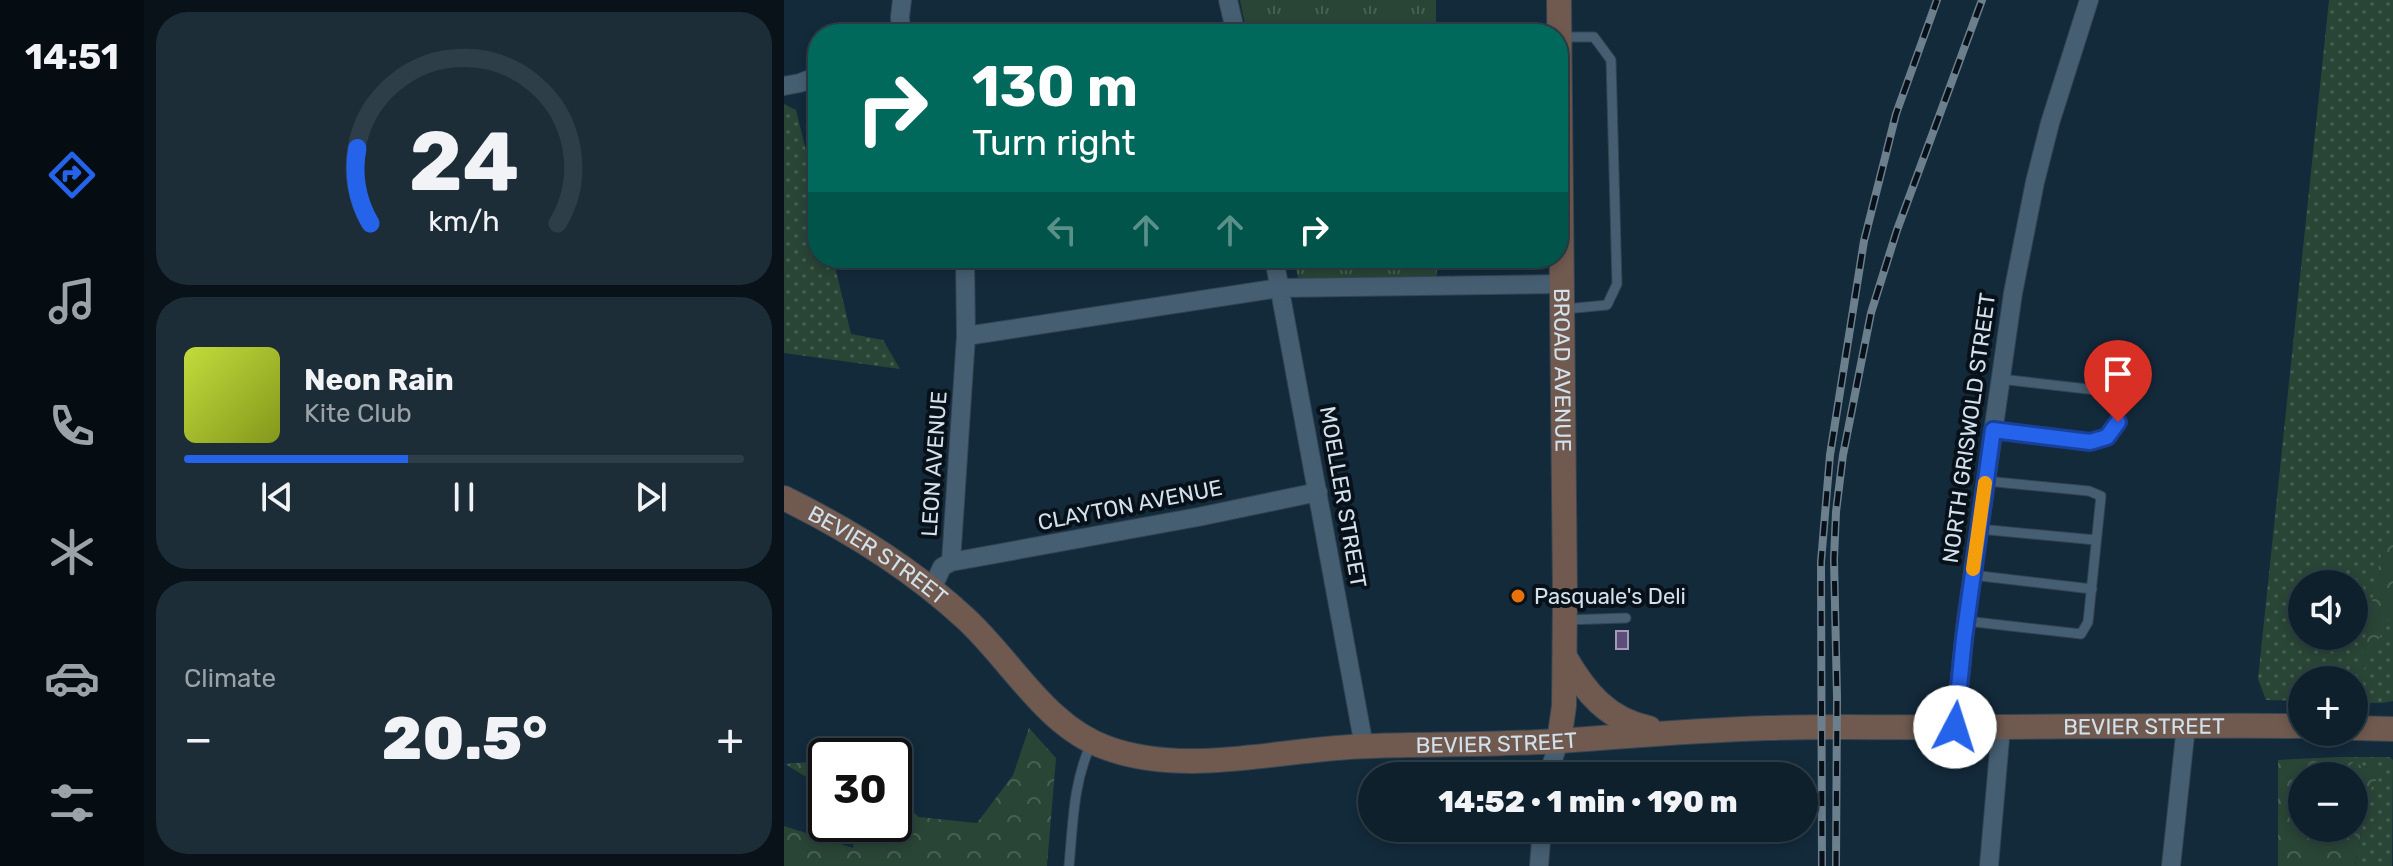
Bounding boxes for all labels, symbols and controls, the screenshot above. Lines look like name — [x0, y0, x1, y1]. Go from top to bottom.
text: 14:51 — [25, 35, 119, 78]
text: 130 m — [972, 54, 1138, 120]
icon: right — [840, 56, 944, 160]
text: 24 — [409, 112, 519, 211]
text: Turn right — [972, 121, 1136, 164]
icon: directions — [44, 147, 100, 203]
text: km/h — [428, 205, 500, 239]
icon: left — [1040, 208, 1084, 252]
icon: ahead — [1124, 208, 1168, 252]
icon: ahead — [1208, 208, 1252, 252]
icon: right — [1292, 208, 1336, 252]
icon: music — [44, 273, 100, 329]
street label: BROAD AVENUE — [1548, 288, 1577, 452]
street label: NORTH GRISWOLD STREET — [1937, 291, 2001, 565]
pin — [2084, 340, 2152, 422]
icon: arrive — [2096, 352, 2140, 396]
text: Neon Rain — [304, 362, 454, 398]
street label: LEON AVENUE — [915, 390, 953, 538]
icon: phone — [44, 398, 100, 454]
text: Kite Club — [304, 398, 412, 429]
street label: MOELLER STREET — [1314, 404, 1372, 590]
street label: CLAYTON AVENUE — [1035, 474, 1225, 536]
icon: previous — [255, 475, 299, 519]
icon: pause — [442, 475, 486, 519]
icon: next — [629, 475, 673, 519]
street label: BEVIER STREET — [804, 499, 953, 611]
icon: climate — [44, 524, 100, 580]
map controls — [2288, 570, 2368, 842]
button: sound — [2288, 570, 2368, 650]
place label: Pasquale's Deli — [1534, 583, 1686, 610]
marker: Pasquale's Deli — [1509, 587, 1527, 605]
icon: car — [44, 650, 100, 706]
text: Climate — [184, 663, 276, 694]
button: + — [2288, 666, 2368, 746]
position arrow — [1913, 685, 1997, 769]
text: 20.5° — [382, 703, 547, 774]
street label: BEVIER STREET — [2063, 712, 2225, 740]
text: − — [184, 713, 213, 765]
text: + — [717, 713, 744, 765]
street label: BEVIER STREET — [1415, 726, 1578, 758]
speed limit sign: 30 — [808, 738, 912, 842]
button: − — [2288, 762, 2368, 842]
icon: filters — [44, 775, 100, 831]
text: 14:52 · 1 min · 190 m — [1438, 784, 1738, 820]

